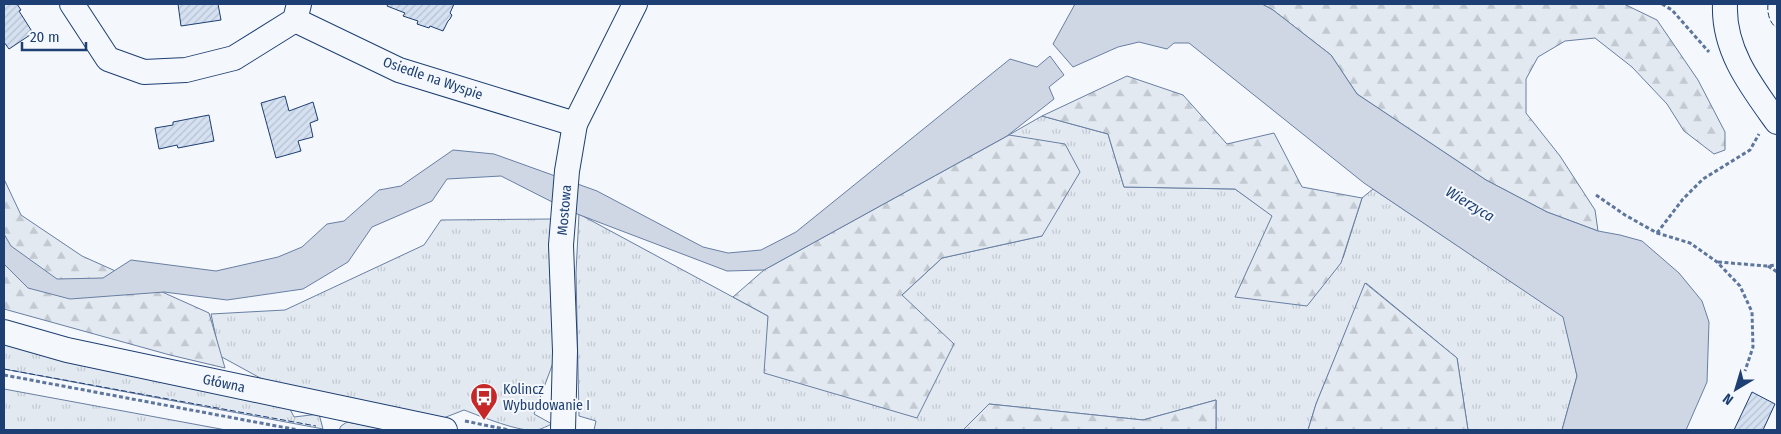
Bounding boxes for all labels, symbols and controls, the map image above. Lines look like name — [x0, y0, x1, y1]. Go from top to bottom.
scale bar — [22, 20, 86, 52]
text: 20 m — [30, 28, 60, 46]
street label: Osiedle na Wyspie — [381, 53, 485, 104]
water label: Wierzyca — [1442, 183, 1498, 226]
street label: Mostowa — [554, 184, 575, 236]
north arrow — [1711, 364, 1761, 414]
street label: Główna — [201, 371, 247, 396]
place label: Kolincz Wybudowanie I — [503, 381, 590, 414]
bus stop icon: Kolincz Wybudowanie I — [469, 382, 499, 421]
text: N — [1720, 390, 1737, 408]

